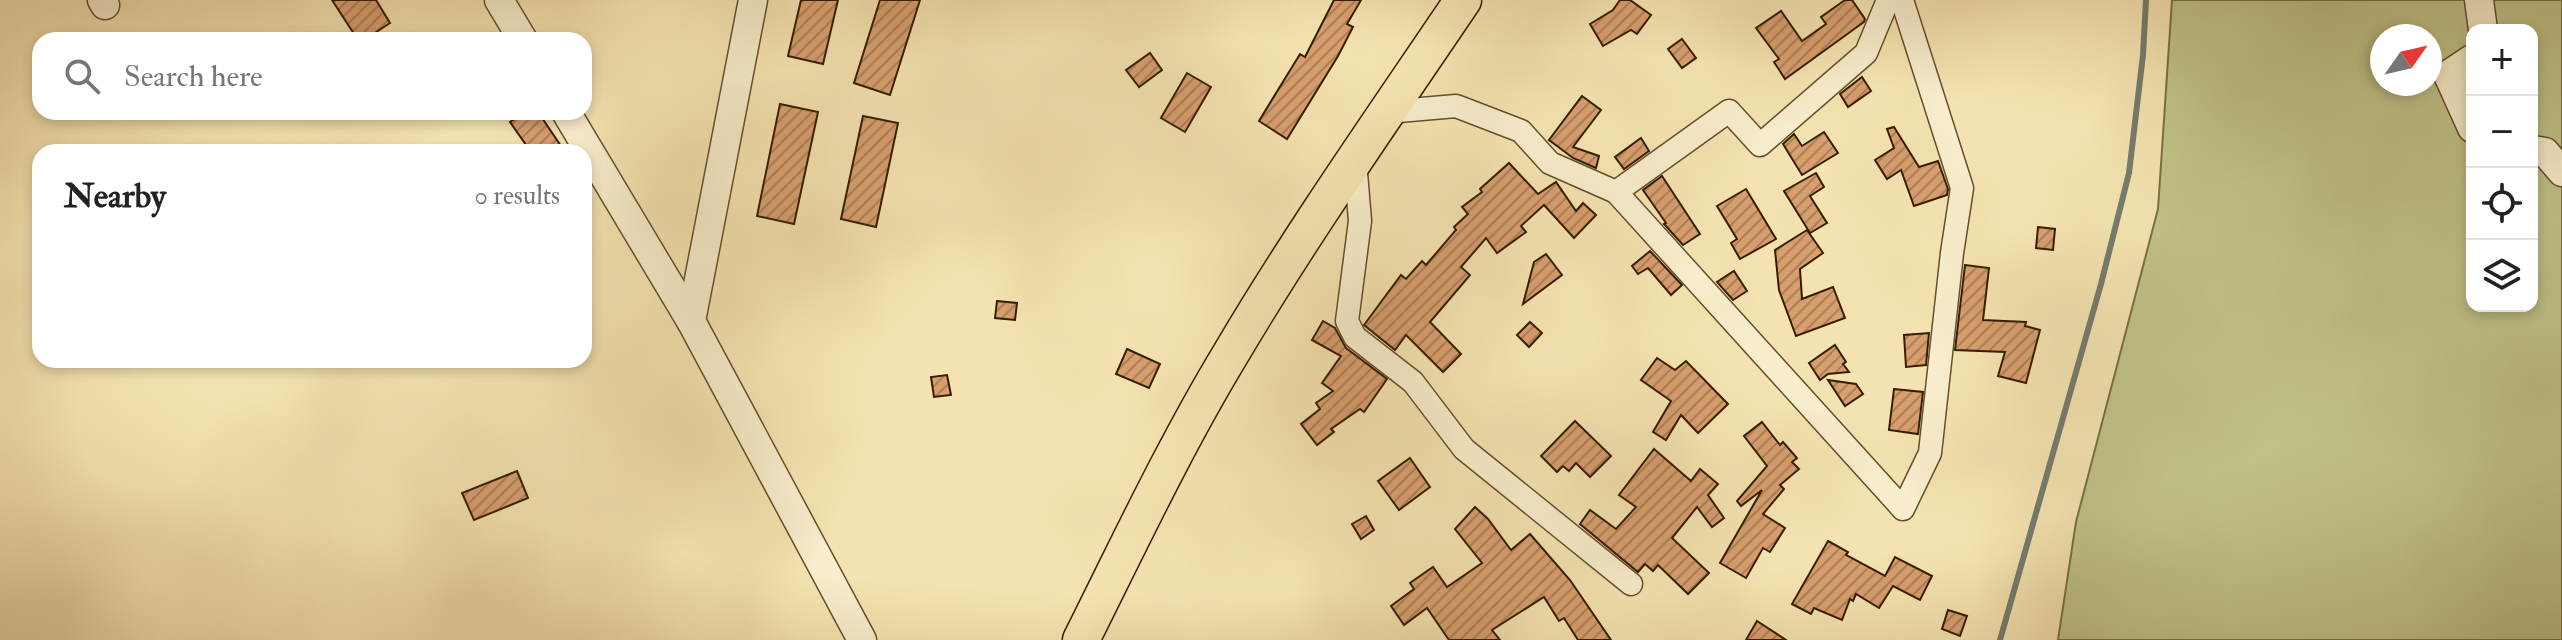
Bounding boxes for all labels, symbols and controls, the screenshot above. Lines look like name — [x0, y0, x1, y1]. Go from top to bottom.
north arrow — [2370, 24, 2442, 96]
map controls — [2466, 24, 2538, 312]
button: + — [2466, 24, 2538, 96]
search box — [32, 32, 592, 120]
icon: search — [60, 54, 104, 98]
text: Search here — [124, 58, 263, 95]
button: − — [2466, 96, 2538, 168]
button: locate — [2466, 168, 2538, 240]
text: Nearby — [64, 175, 166, 218]
text: 0 results — [475, 180, 560, 212]
button: layers — [2466, 240, 2538, 312]

